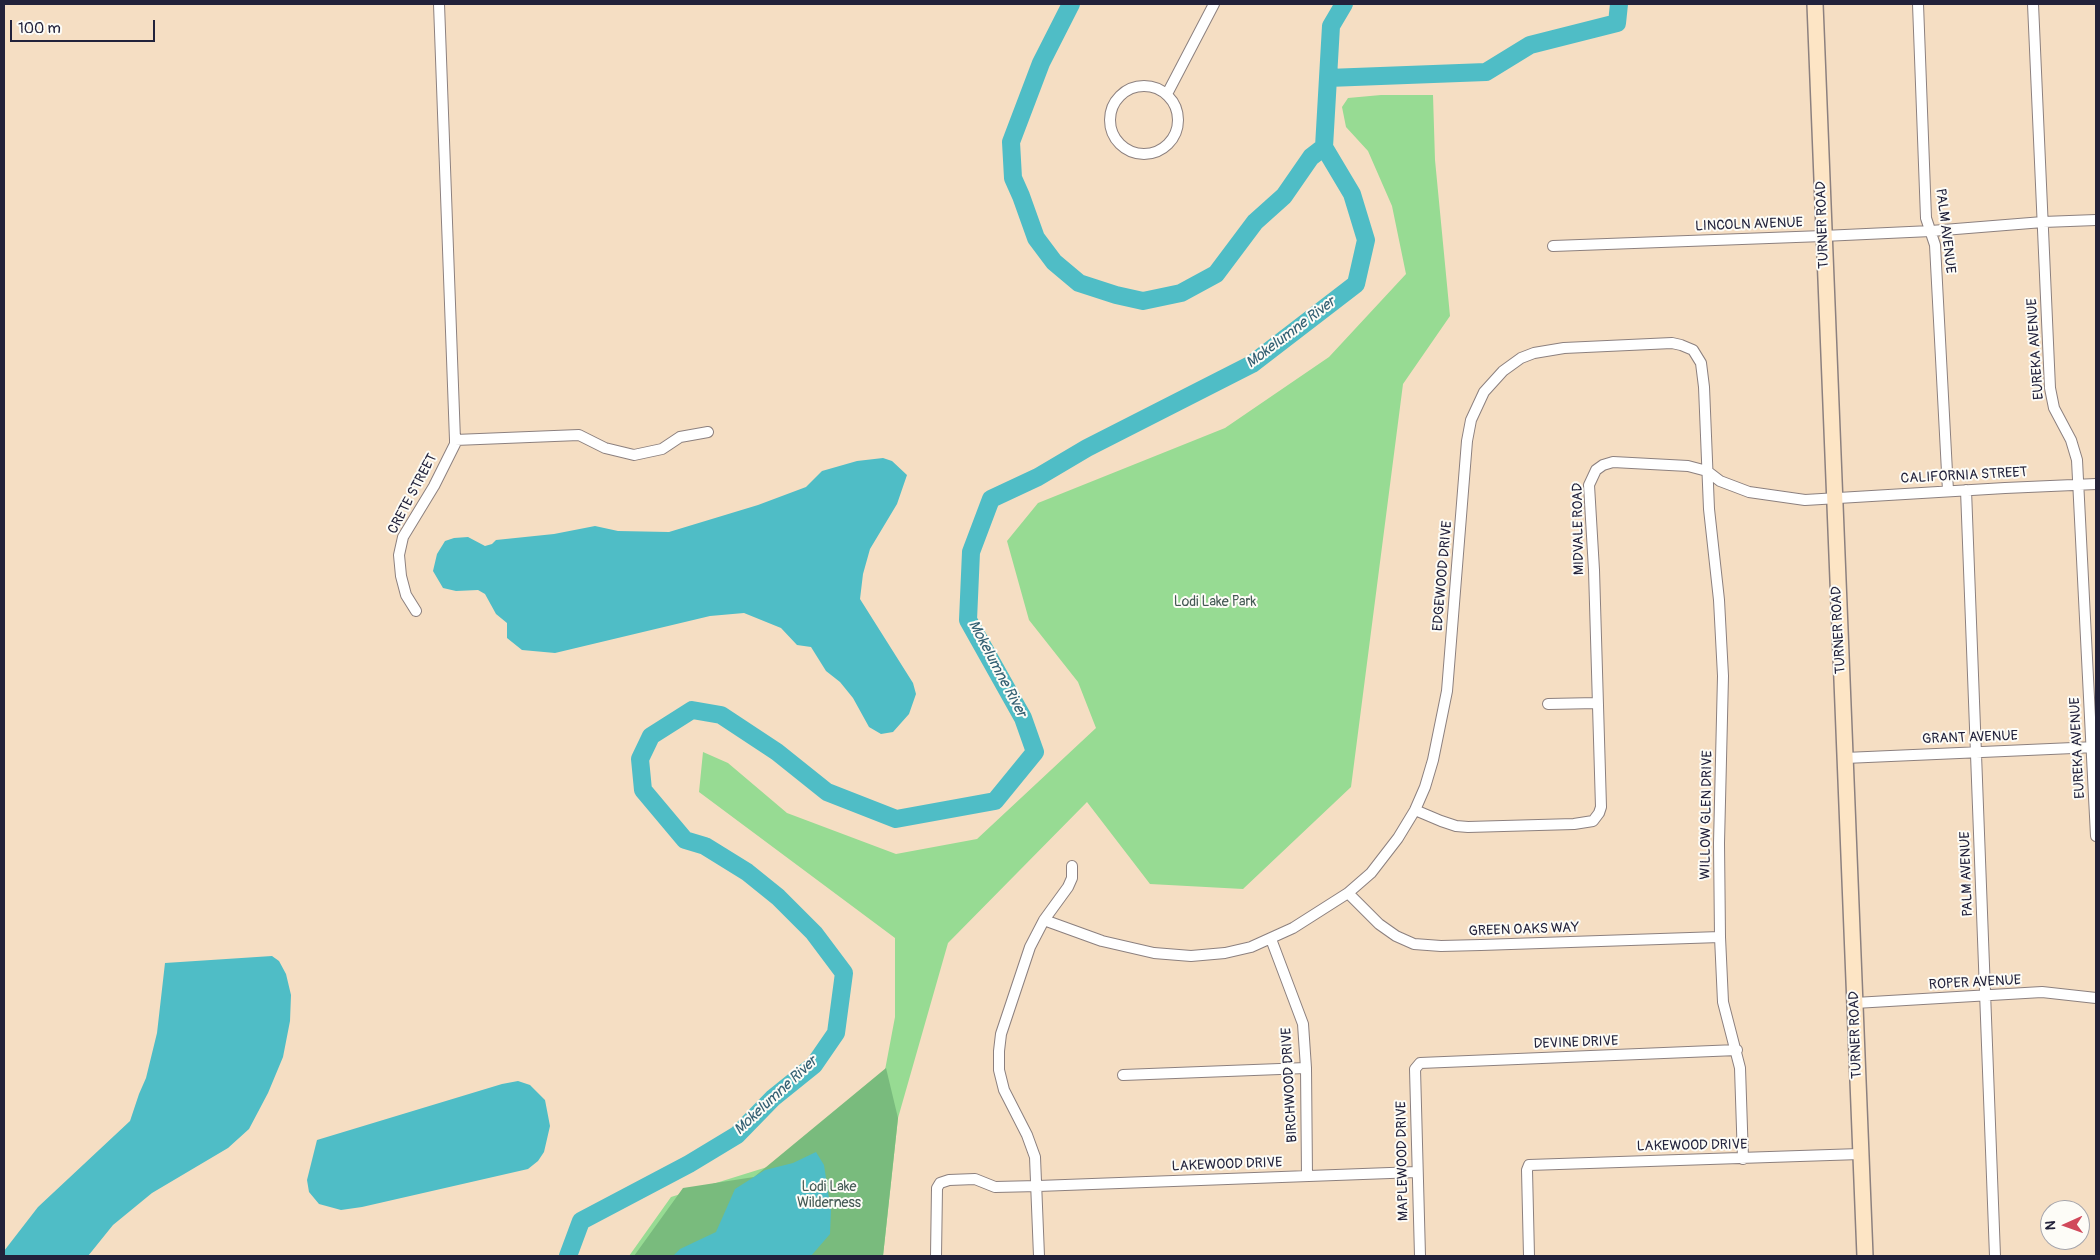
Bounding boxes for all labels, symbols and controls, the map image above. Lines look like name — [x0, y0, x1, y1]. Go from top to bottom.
scale bar — [12, 10, 158, 42]
text: 100 m — [18, 19, 61, 38]
street label: TURNER ROAD — [1813, 181, 1833, 269]
street label: PALM AVENUE — [1931, 188, 1959, 274]
street label: LINCOLN AVENUE — [1695, 215, 1803, 235]
water label: Mokelumne River — [1243, 294, 1339, 372]
street label: EUREKA AVENUE — [2024, 298, 2048, 400]
street label: CRETE STREET — [385, 451, 441, 537]
street label: CALIFORNIA STREET — [1900, 464, 2028, 488]
street label: MIDVALE ROAD — [1570, 483, 1588, 575]
street label: EDGEWOOD DRIVE — [1430, 520, 1456, 632]
street label: TURNER ROAD — [1828, 586, 1850, 674]
park label: Lodi Lake Park — [1174, 594, 1256, 610]
water label: Mokelumne River — [964, 618, 1030, 720]
street label: EUREKA AVENUE — [2067, 697, 2089, 799]
street label: GRANT AVENUE — [1922, 728, 2018, 748]
street label: WILLOW GLEN DRIVE — [1697, 750, 1717, 880]
street label: PALM AVENUE — [1957, 831, 1977, 917]
street label: GREEN OAKS WAY — [1468, 920, 1580, 940]
street label: ROPER AVENUE — [1928, 972, 2022, 994]
street label: TURNER ROAD — [1846, 991, 1866, 1079]
street label: BIRCHWOOD DRIVE — [1279, 1027, 1301, 1143]
street label: DEVINE DRIVE — [1533, 1033, 1619, 1053]
water label: Mokelumne River — [731, 1053, 821, 1139]
street label: MAPLEWOOD DRIVE — [1394, 1101, 1412, 1221]
street label: LAKEWOOD DRIVE — [1636, 1137, 1748, 1155]
street label: LAKEWOOD DRIVE — [1171, 1155, 1283, 1175]
park label: Lodi Lake Wilderness — [797, 1179, 861, 1212]
north arrow — [2040, 1200, 2090, 1250]
text: N — [2042, 1220, 2059, 1231]

